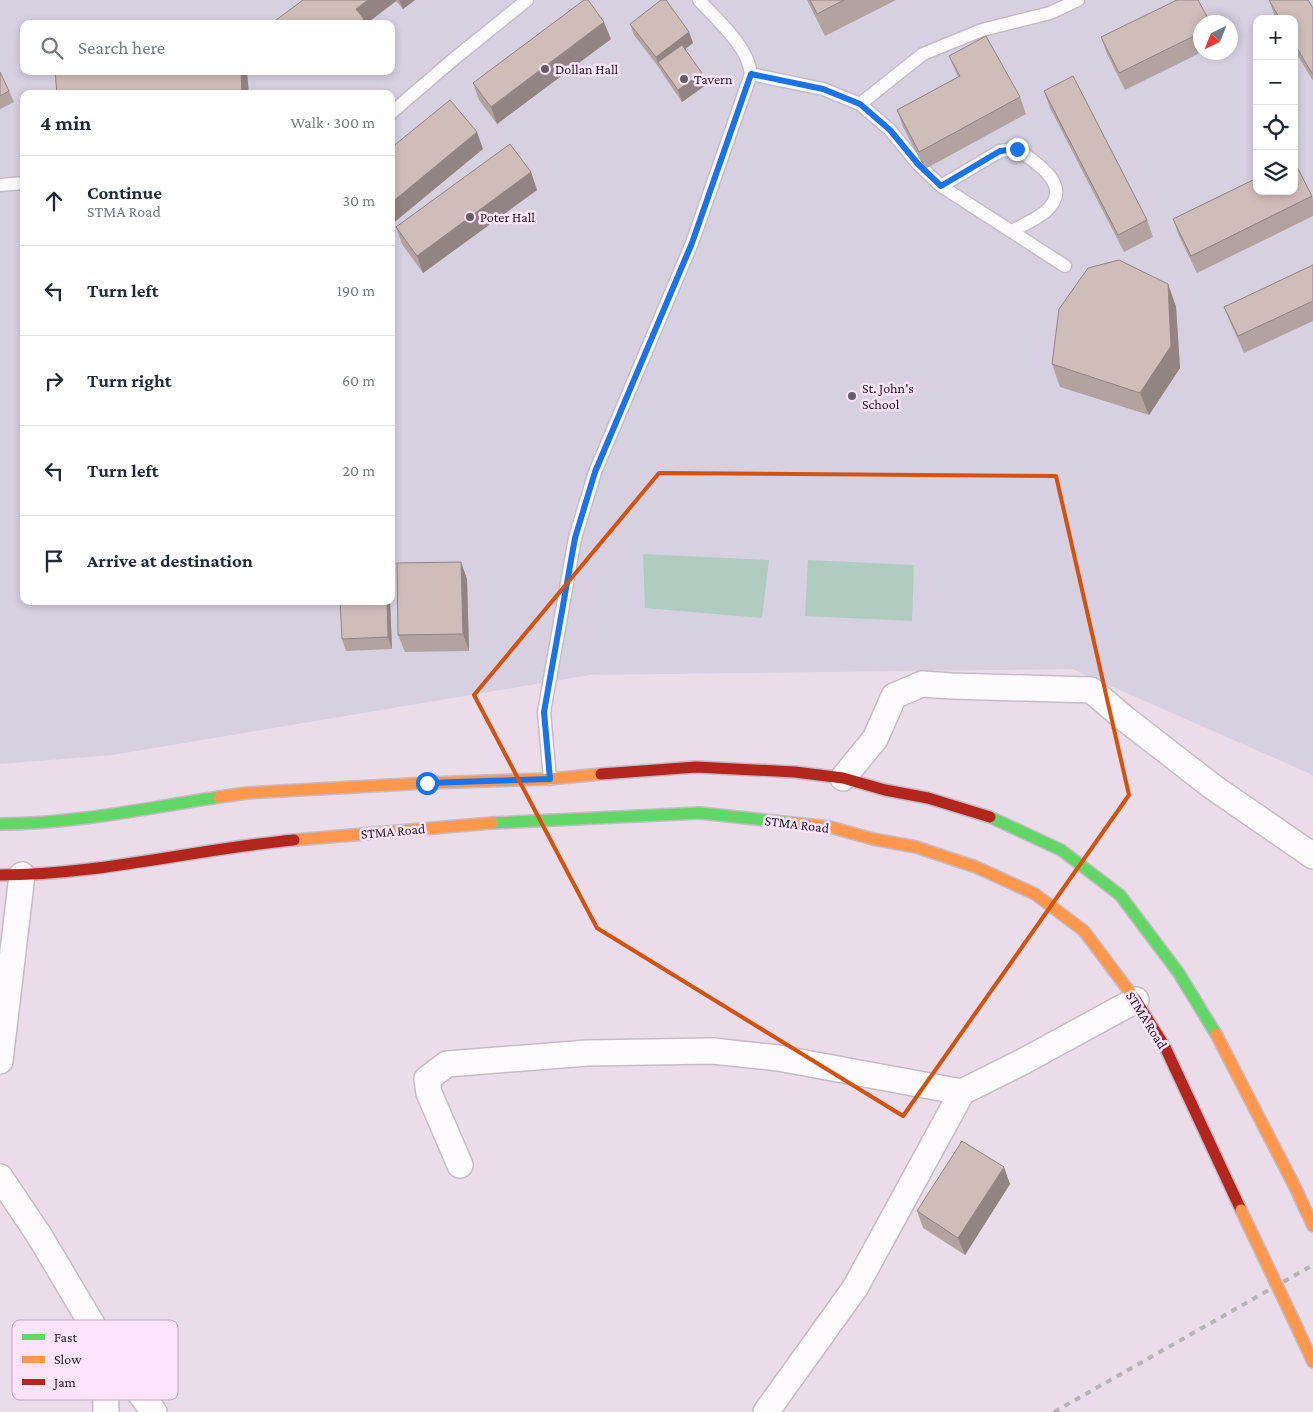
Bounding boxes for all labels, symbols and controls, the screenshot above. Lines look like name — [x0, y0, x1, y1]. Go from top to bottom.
north arrow — [1193, 15, 1238, 60]
map controls — [1253, 15, 1298, 195]
button: + — [1253, 15, 1298, 60]
search box — [20, 20, 395, 75]
icon: search — [38, 34, 66, 62]
text: Search here — [78, 37, 165, 58]
button: − — [1253, 60, 1298, 105]
place label: Dollan Hall — [555, 61, 619, 77]
marker: Dollan Hall — [539, 63, 551, 75]
place label: Tavern — [694, 71, 733, 87]
marker: Tavern — [678, 73, 690, 85]
button: locate — [1253, 105, 1298, 150]
text: 4 min — [40, 111, 91, 135]
text: Walk · 300 m — [290, 114, 375, 131]
route end — [1006, 138, 1029, 161]
button: layers — [1253, 150, 1298, 195]
text: Continue — [87, 182, 162, 203]
icon: ahead — [40, 187, 68, 215]
text: 30 m — [343, 192, 375, 209]
text: STMA Road — [87, 203, 161, 220]
place label: Poter Hall — [480, 209, 535, 225]
marker: Poter Hall — [464, 211, 476, 223]
icon: left — [40, 277, 68, 305]
text: Turn left — [87, 280, 159, 301]
text: 190 m — [337, 282, 375, 299]
icon: right — [40, 367, 68, 395]
text: Turn right — [87, 370, 172, 391]
text: 60 m — [342, 372, 375, 389]
place label: St. John's School — [862, 380, 914, 412]
marker: St. John's School — [846, 390, 858, 402]
icon: left — [40, 457, 68, 485]
text: Turn left — [87, 460, 159, 481]
text: 20 m — [342, 462, 375, 479]
icon: arrive — [40, 547, 68, 575]
text: Arrive at destination — [87, 550, 253, 571]
route start — [416, 772, 439, 795]
street label: STMA Road — [764, 812, 831, 836]
street label: STMA Road — [360, 820, 427, 842]
street label: STMA Road — [1123, 988, 1171, 1052]
legend — [12, 1320, 178, 1400]
text: Fast — [54, 1329, 78, 1345]
text: Slow — [54, 1351, 82, 1367]
text: Jam — [52, 1374, 76, 1390]

